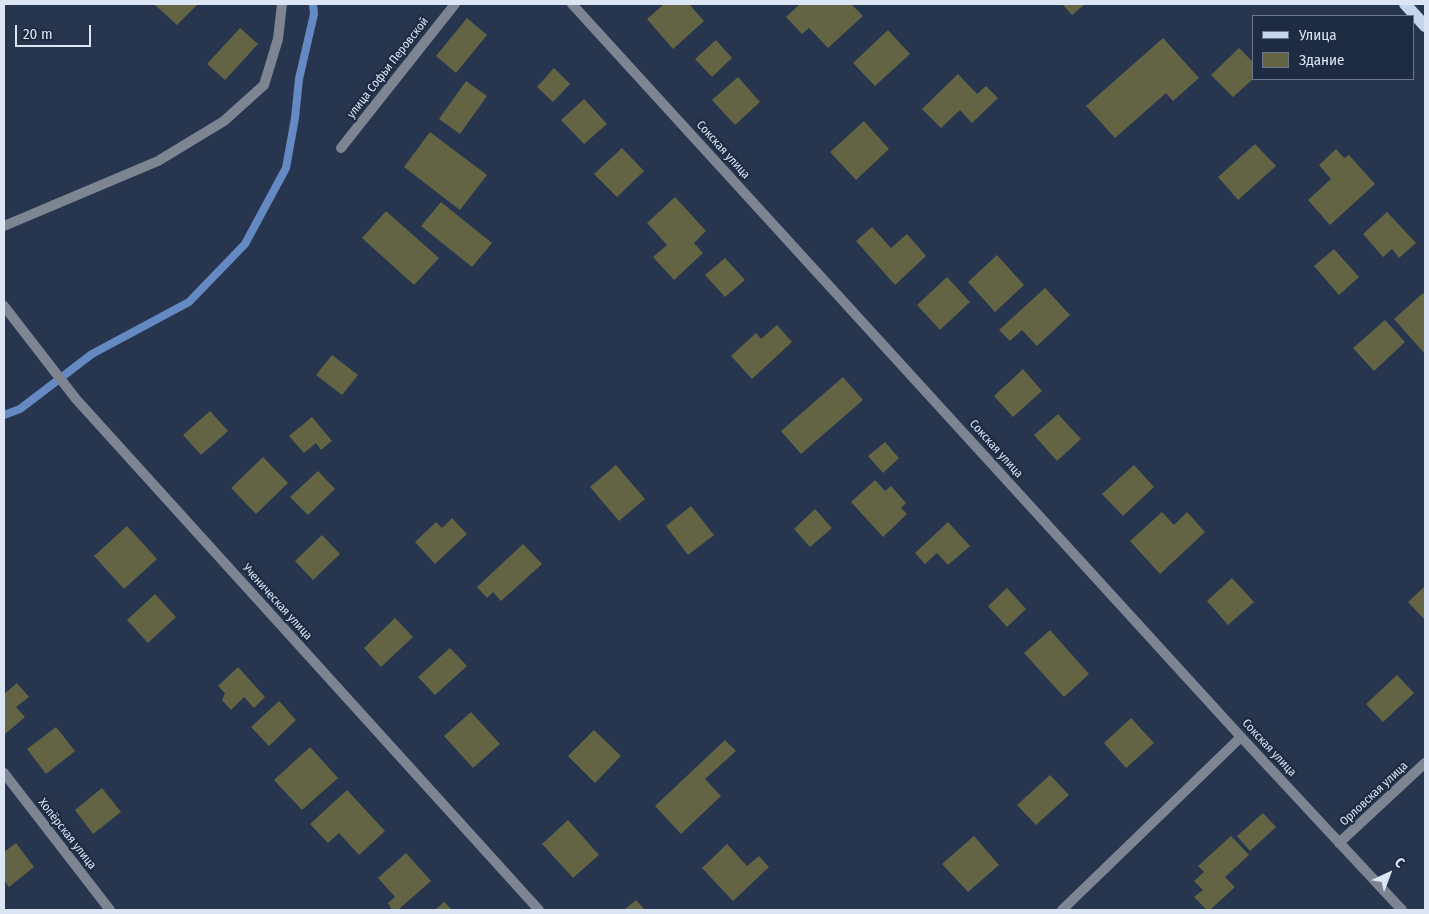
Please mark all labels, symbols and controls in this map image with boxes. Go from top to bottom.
scale bar [18,15,94,47]
street label: улица Софьи Перовской [344,15,432,121]
legend [1252,15,1414,80]
text: 20 m [23,25,53,43]
text: Улица [1299,26,1337,44]
text: Здание [1299,51,1345,69]
street label: Сокская улица [693,118,753,182]
street label: Сокская улица [966,417,1026,481]
street label: Ученическая улица [239,561,315,643]
street label: Сокская улица [1239,716,1299,780]
street label: Орловская улица [1337,759,1411,829]
street label: Хопёрская улица [35,796,99,872]
north arrow [1364,849,1414,899]
text: С [1391,854,1408,871]

